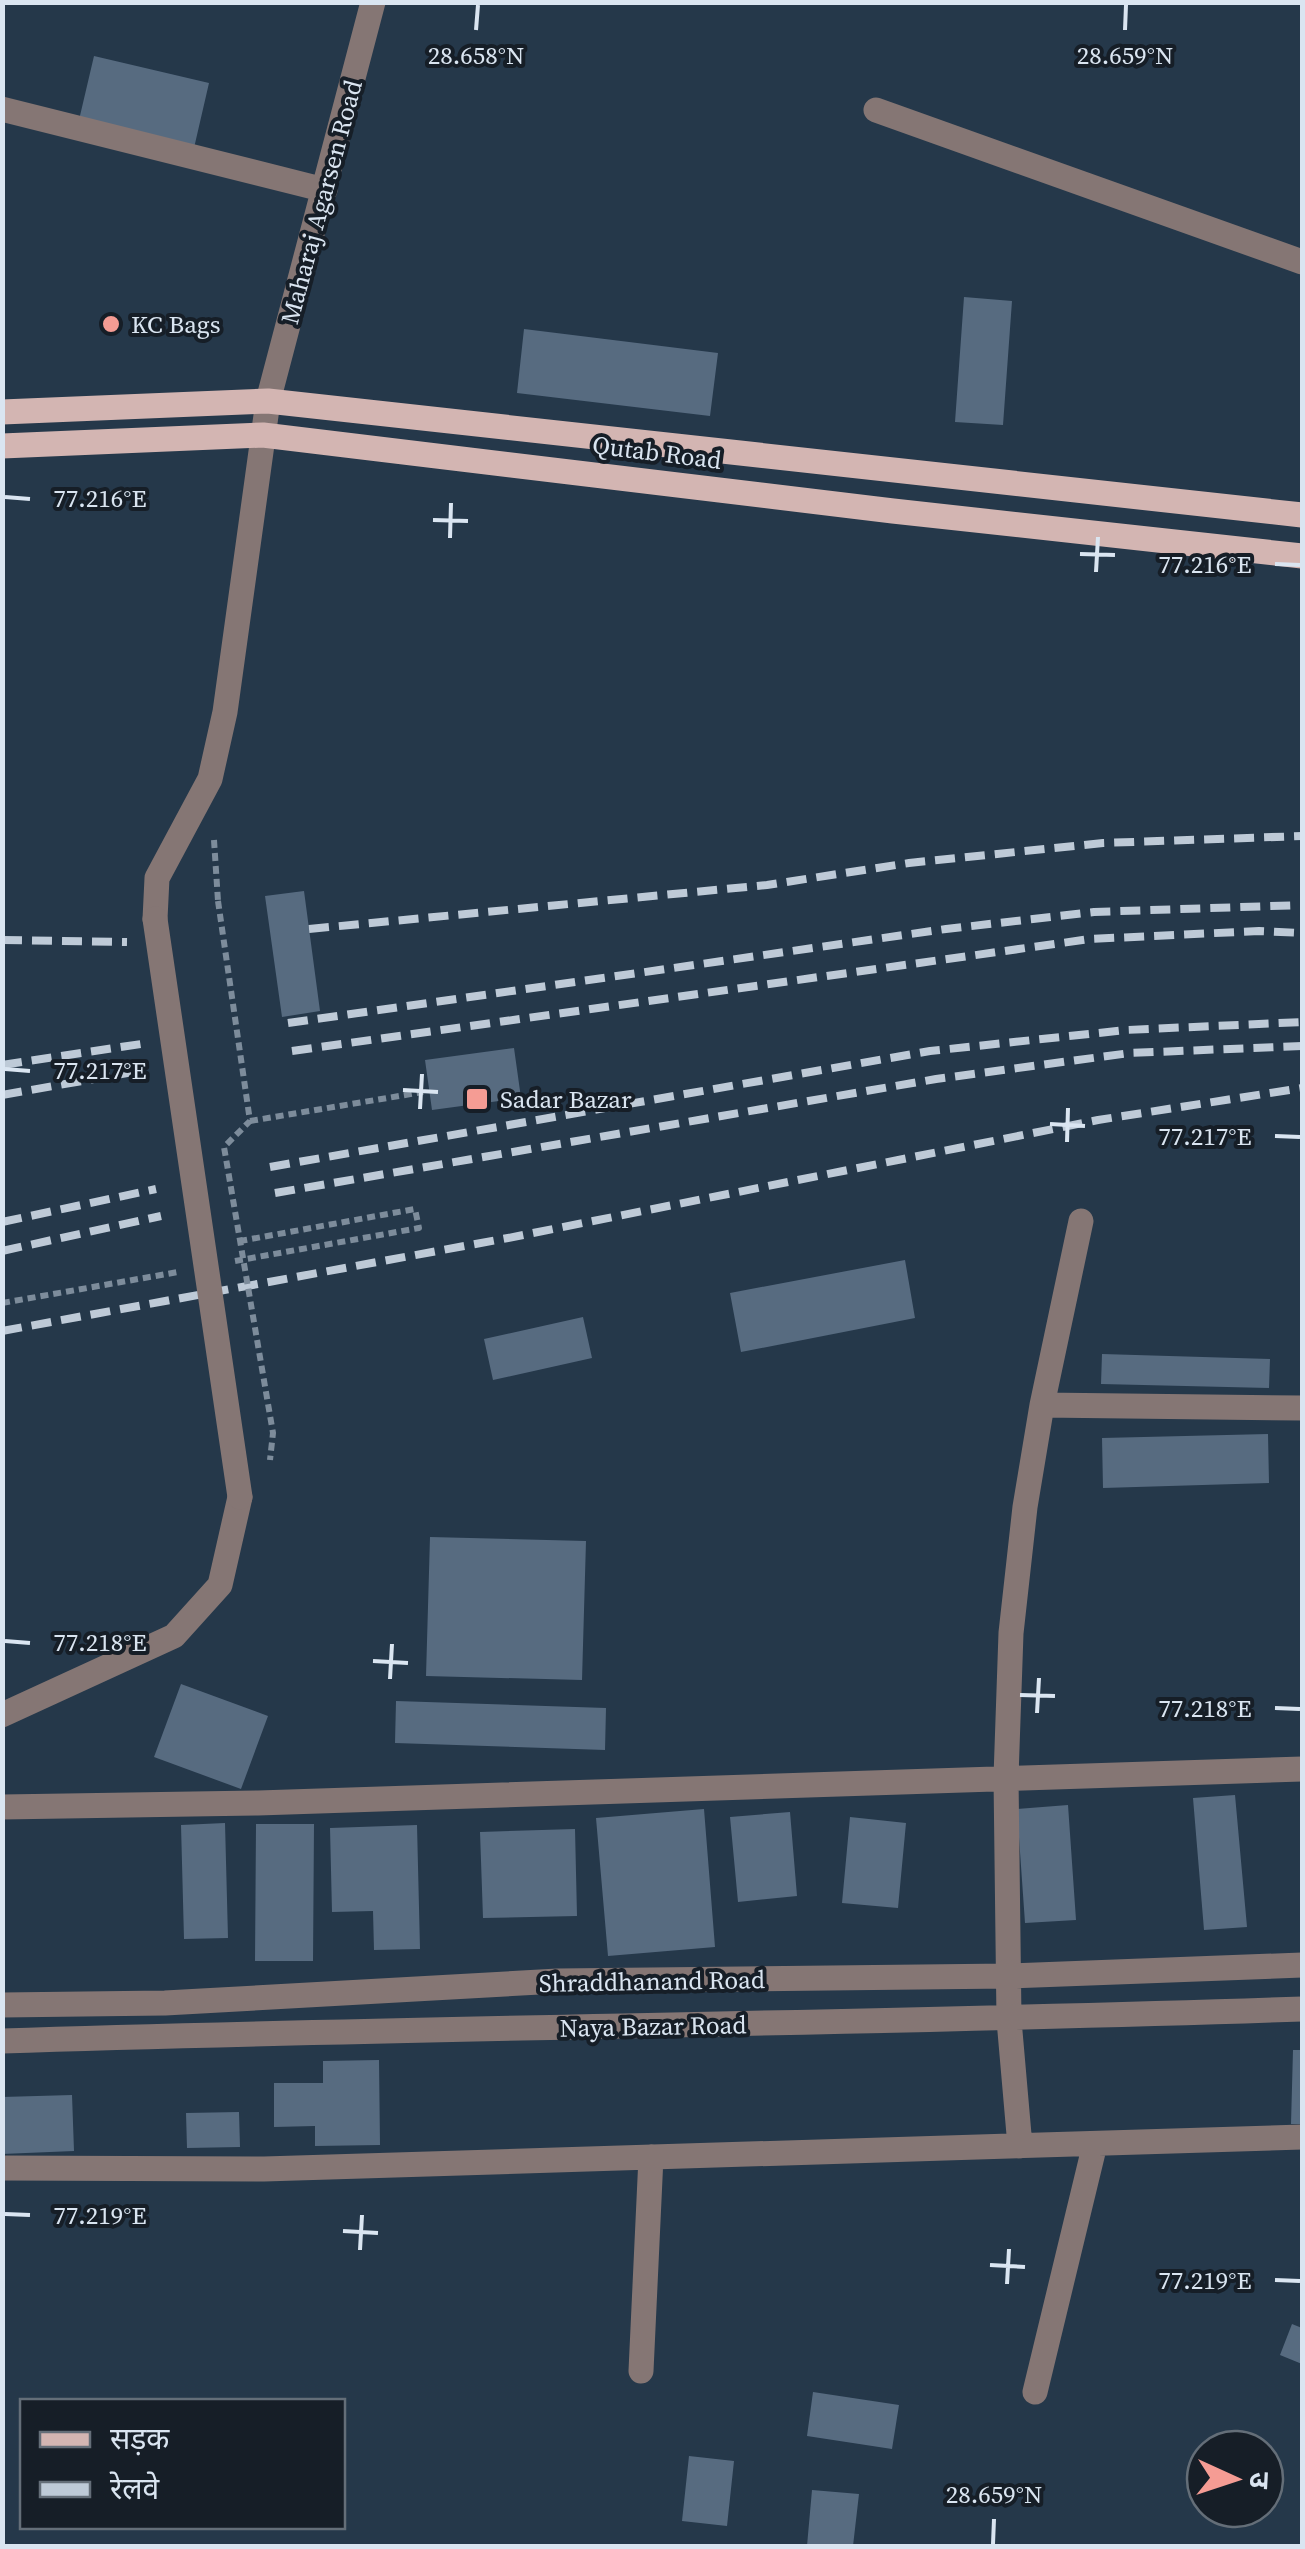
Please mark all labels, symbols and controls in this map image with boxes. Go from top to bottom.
text: 28.658°N [428,38,524,72]
text: 28.659°N [1077,38,1173,72]
street label: Maharaj Agarsen Road [272,76,370,328]
place label: KC Bags [131,307,221,341]
marker: KC Bags [100,313,122,335]
street label: Qutab Road [590,427,724,477]
text: 77.216°E [53,481,147,515]
text: 77.216°E [1158,547,1252,581]
text: 77.217°E [53,1053,147,1087]
place label: Sadar Bazar [500,1082,632,1116]
marker: Sadar Bazar [464,1086,490,1112]
text: 77.217°E [1158,1119,1252,1153]
text: 77.218°E [53,1625,147,1659]
text: 77.218°E [1158,1691,1252,1725]
street label: Shraddhanand Road [539,1962,765,2000]
street label: Naya Bazar Road [559,2007,747,2045]
text: 77.219°E [53,2198,147,2232]
text: 77.219°E [1158,2263,1252,2297]
legend [20,2399,345,2529]
text: सड़क [110,2418,170,2459]
north arrow [1185,2429,1285,2529]
text: रेलवे [109,2468,161,2509]
text: उ [1241,2471,1279,2490]
text: 28.659°N [946,2477,1042,2511]

